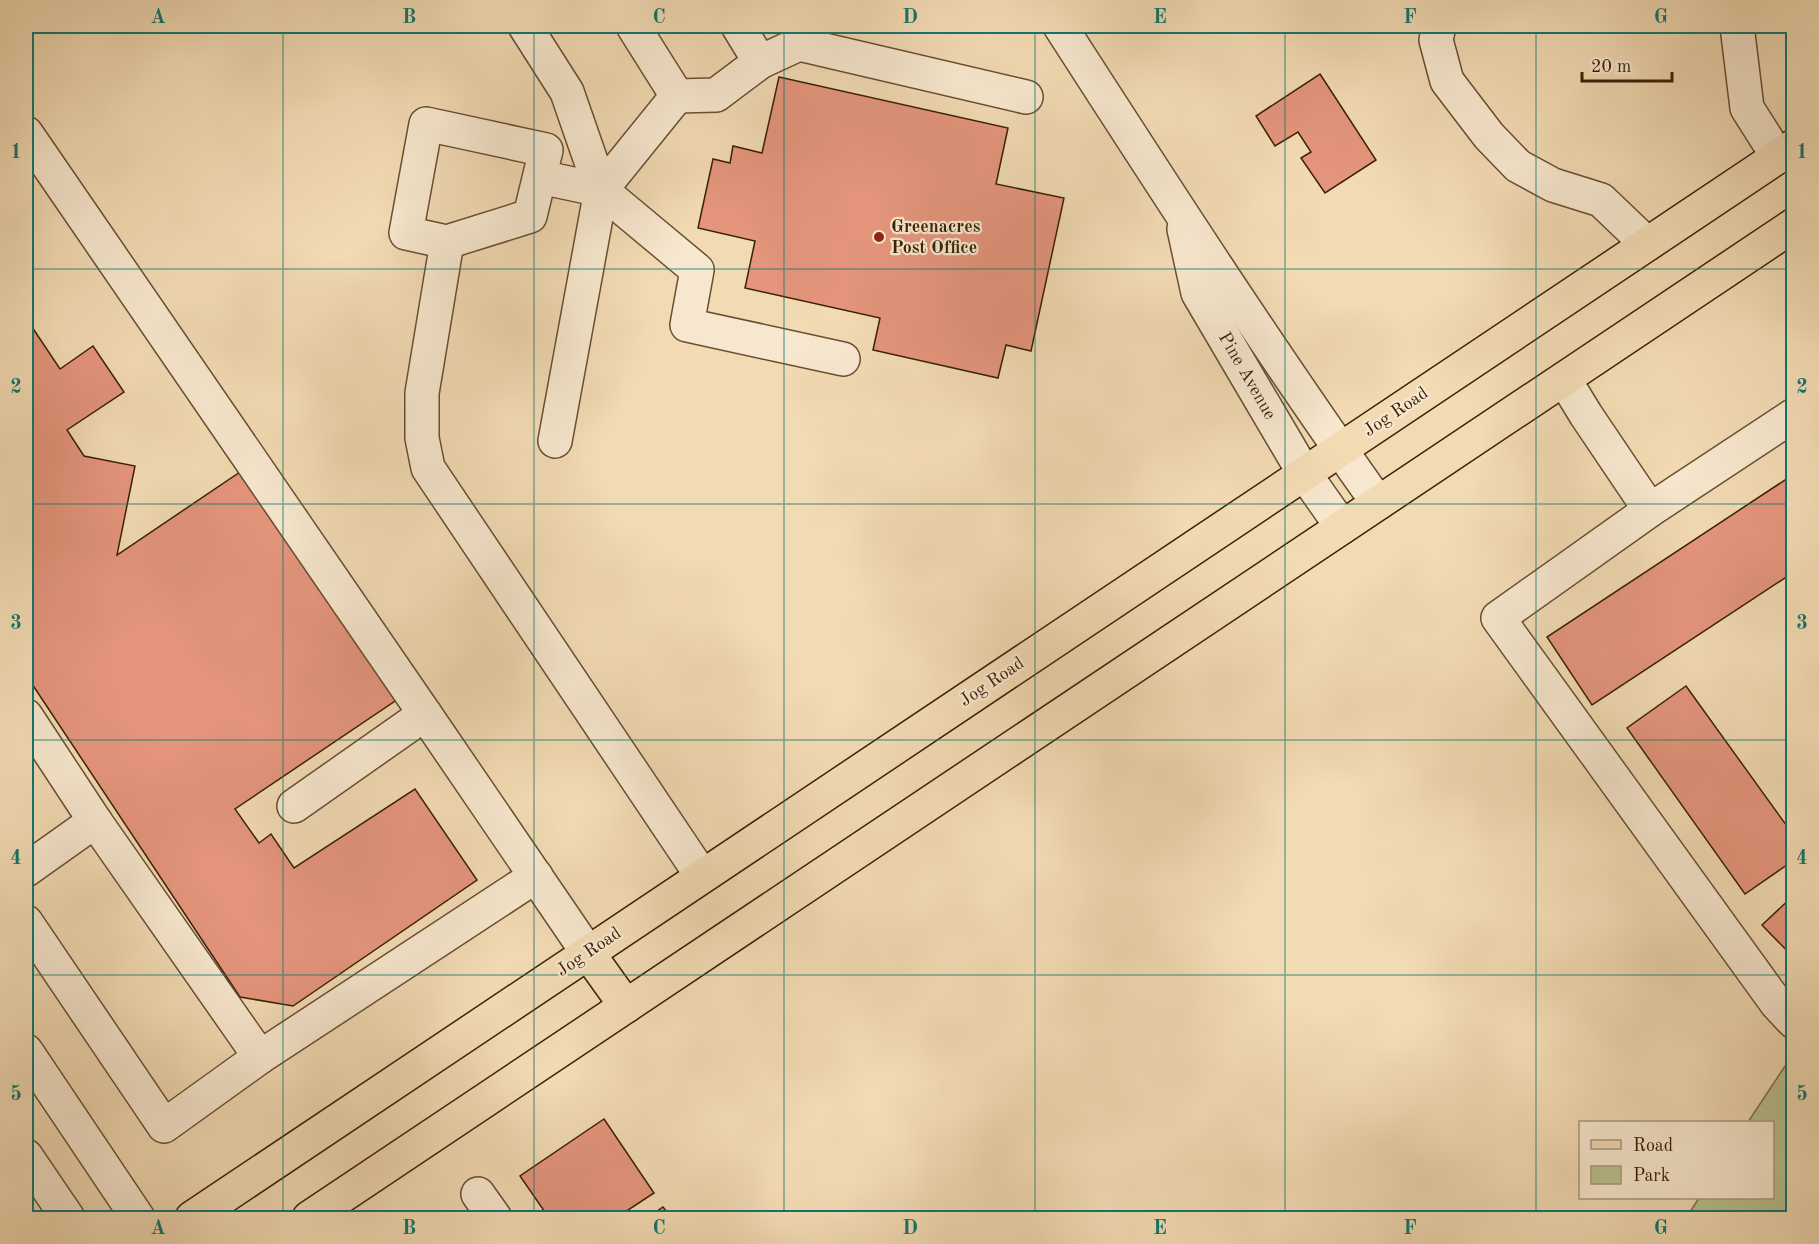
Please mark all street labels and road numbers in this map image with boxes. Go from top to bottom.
street label: Pine Avenue [1215,329,1279,423]
street label: Jog Road [1360,384,1432,440]
street label: Jog Road [956,654,1028,710]
street label: Jog Road [553,924,625,980]

